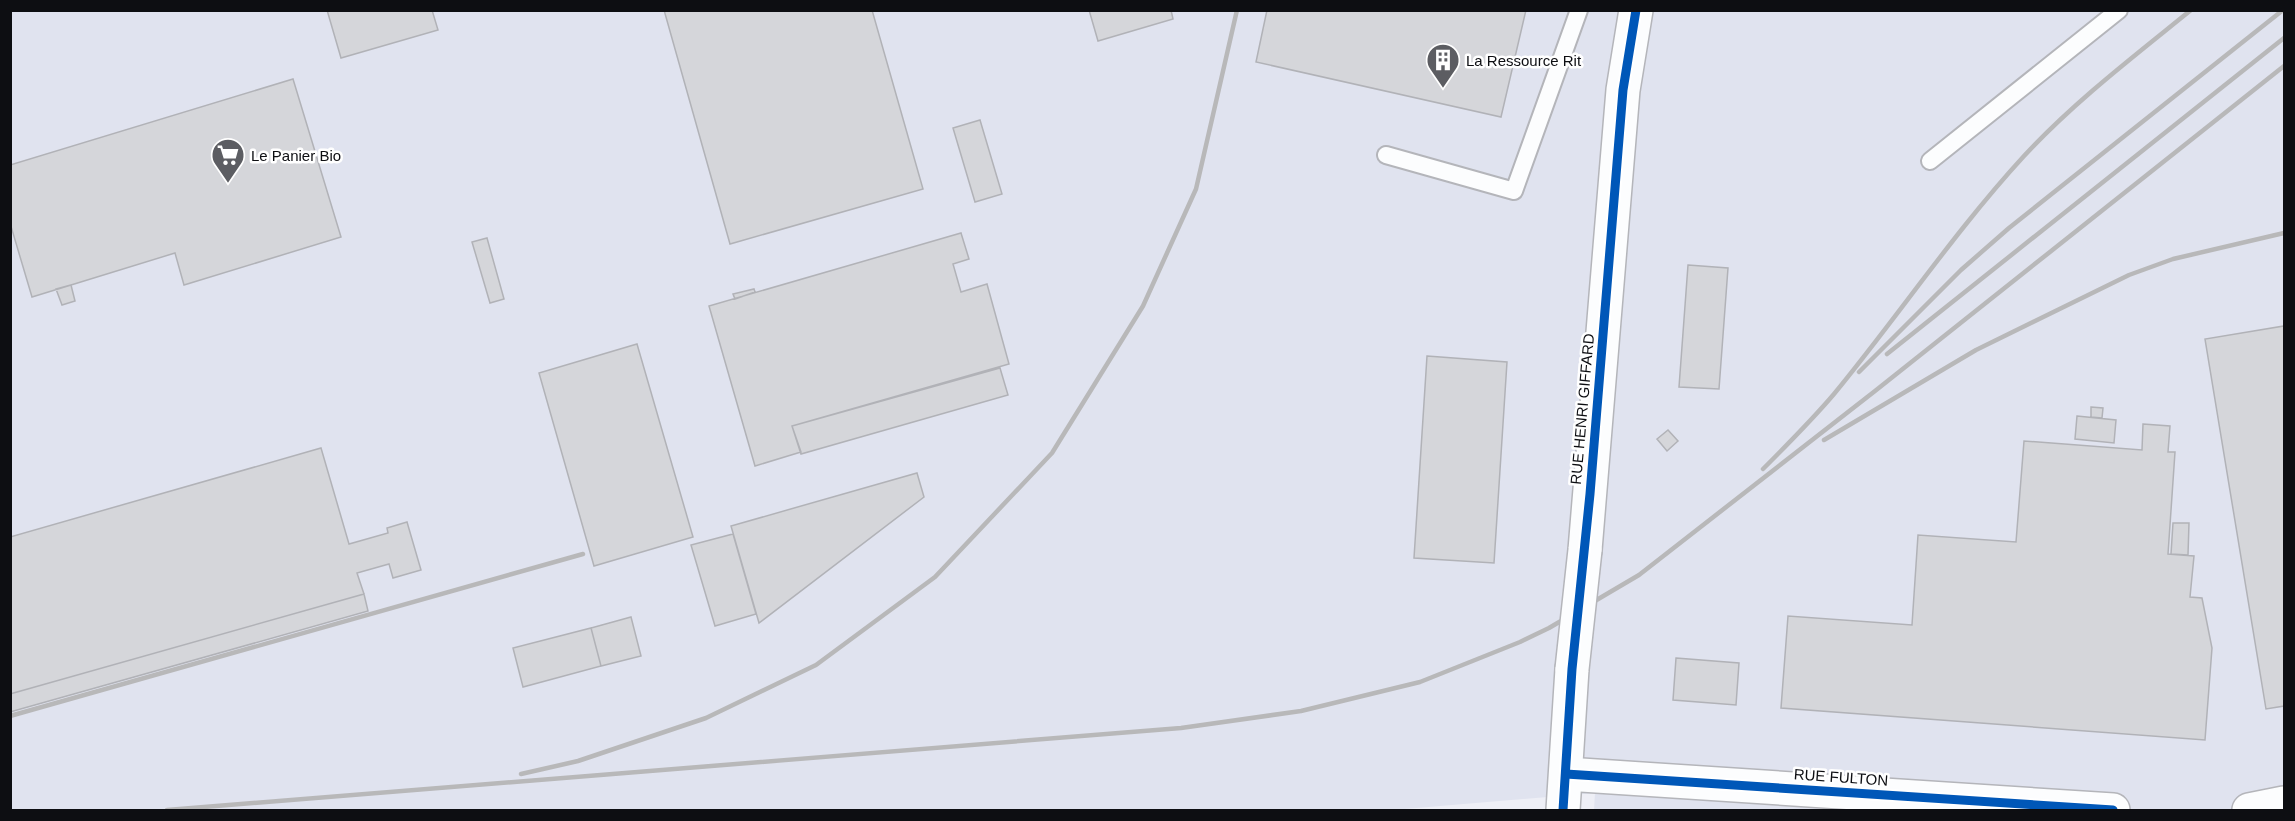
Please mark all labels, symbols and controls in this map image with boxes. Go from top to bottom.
building icon: La Ressource Rit [1425,42,1461,89]
place label: La Ressource Rit [1466,52,1582,69]
supermarket icon: Le Panier Bio [210,137,246,184]
place label: Le Panier Bio [251,147,341,164]
street label: RUE HENRI GIFFARD [1567,333,1597,485]
street label: RUE FULTON [1793,765,1889,789]

